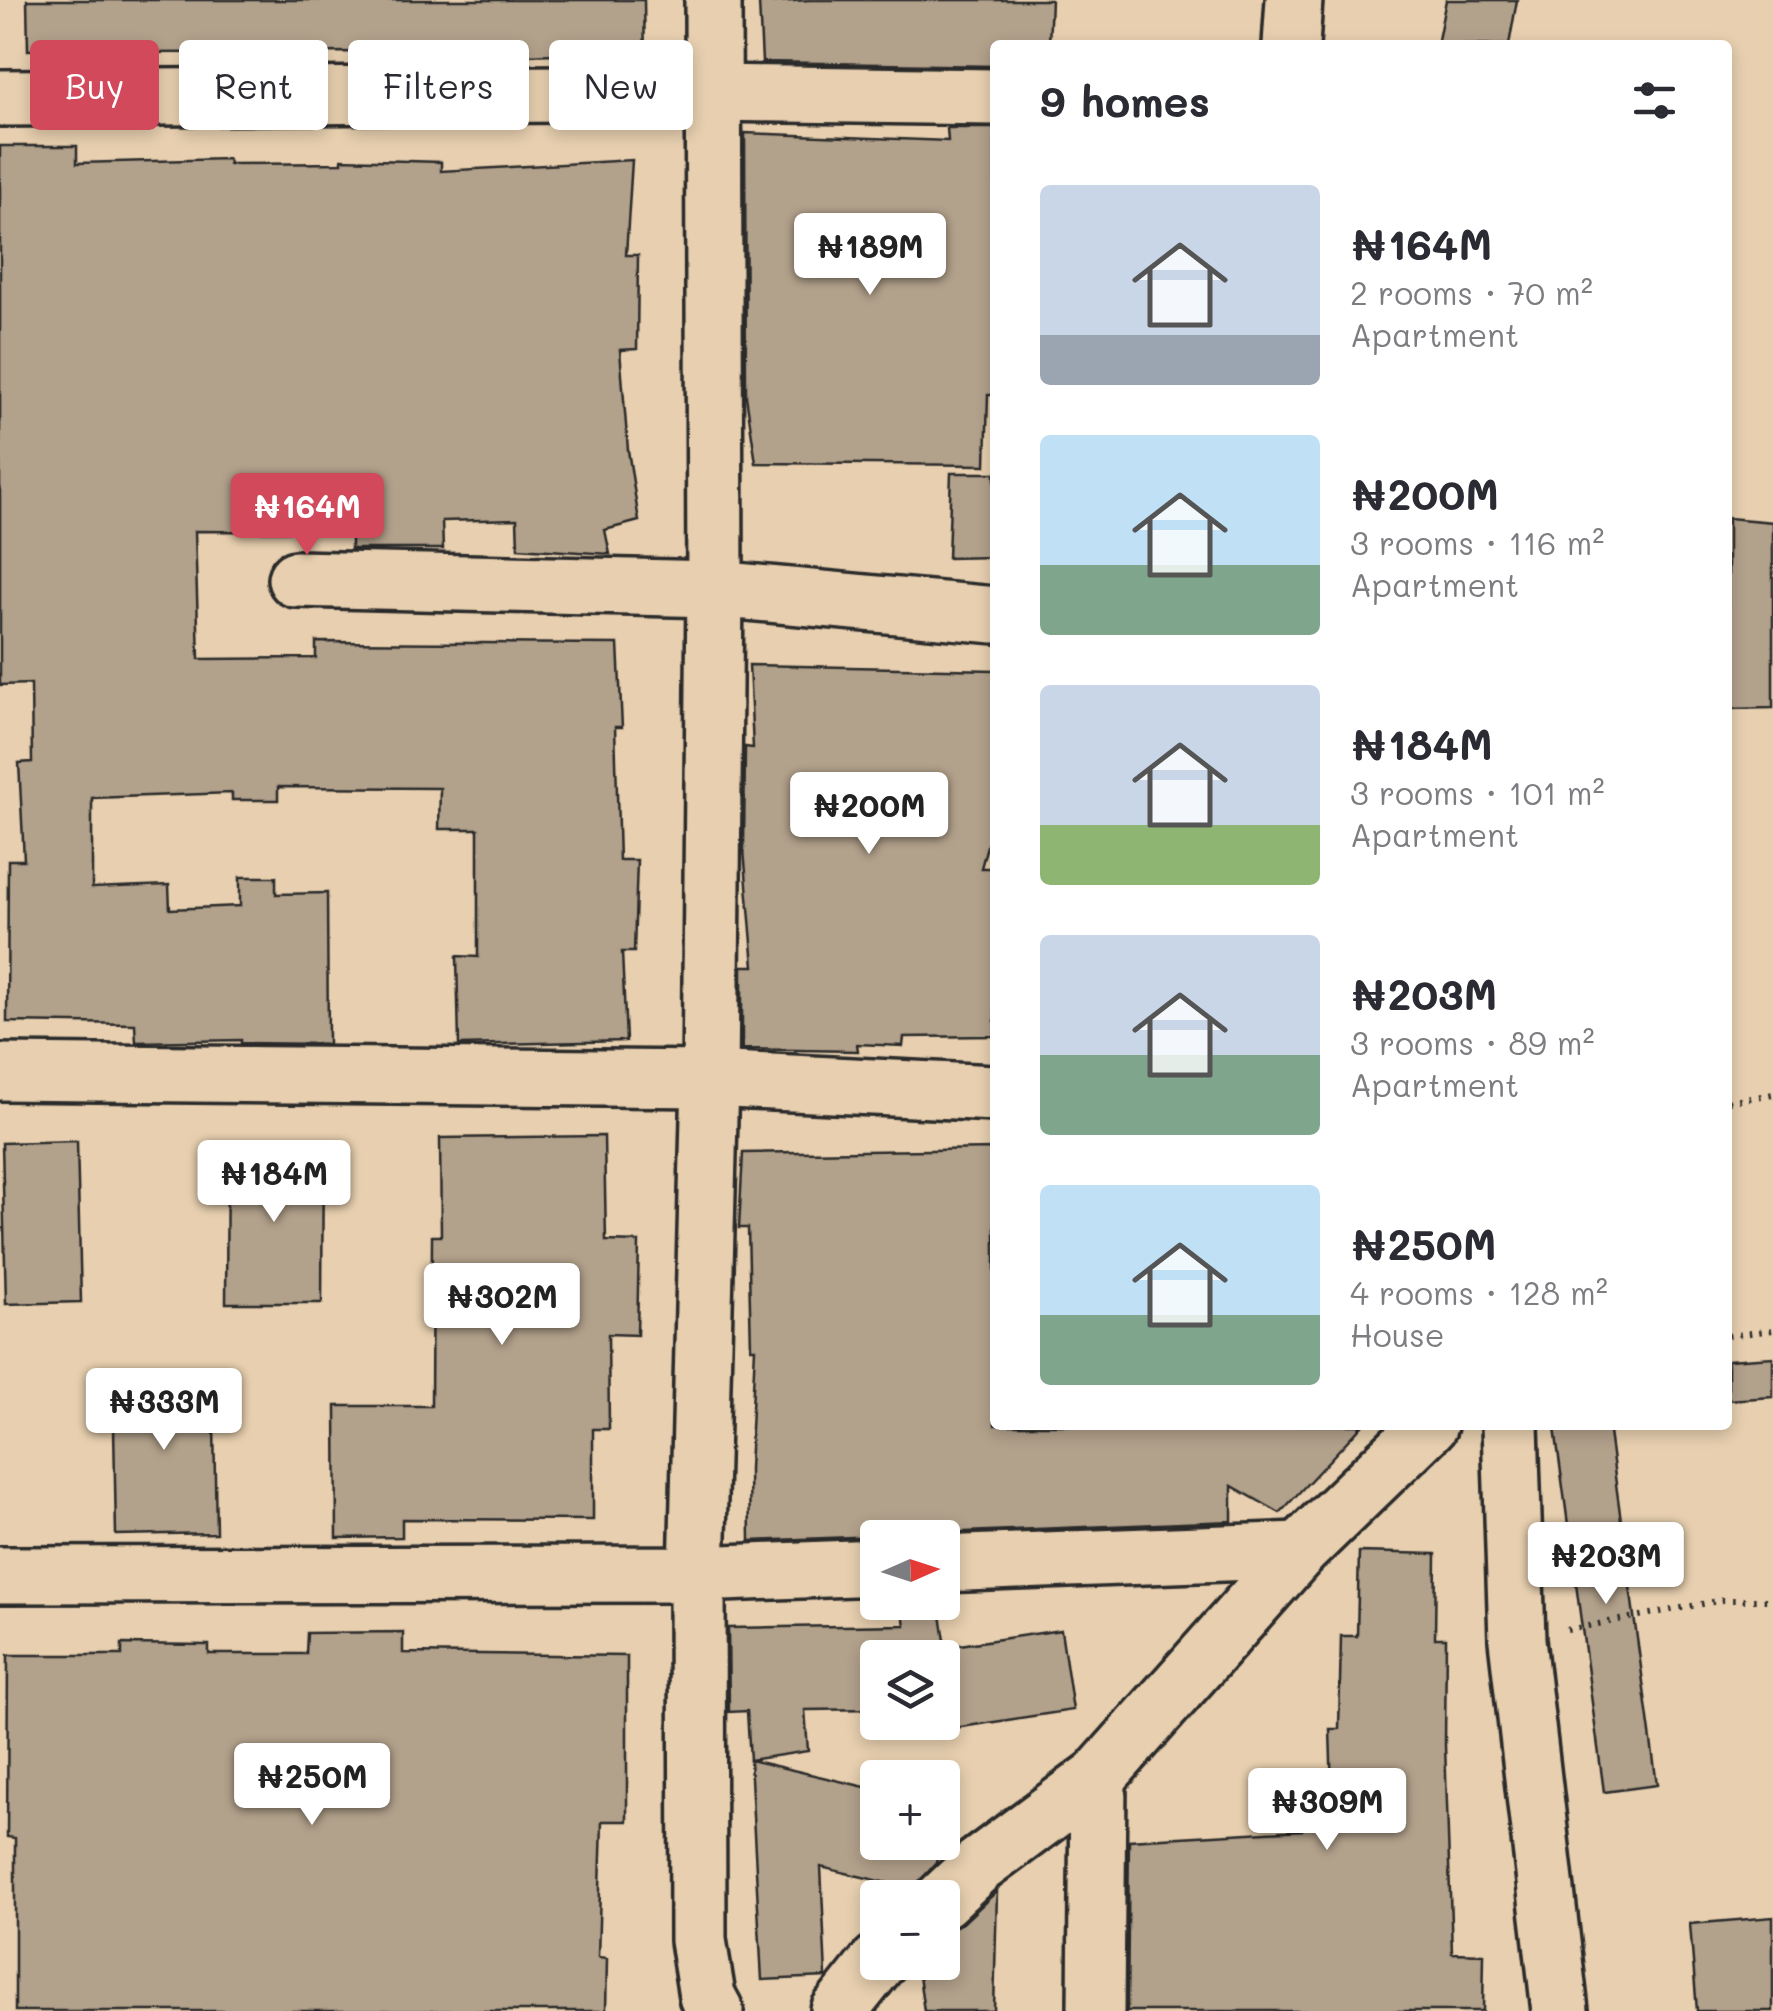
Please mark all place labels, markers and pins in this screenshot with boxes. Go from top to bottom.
pin: ₦189M [800,213,940,298]
pin: ₦164M [237,473,377,558]
pin: ₦200M [799,772,939,857]
pin: ₦184M [204,1140,344,1225]
pin: ₦302M [432,1263,572,1348]
pin: ₦333M [94,1368,234,1453]
pin: ₦203M [1536,1522,1676,1607]
pin: ₦250M [242,1743,382,1828]
pin: ₦309M [1257,1768,1397,1853]

